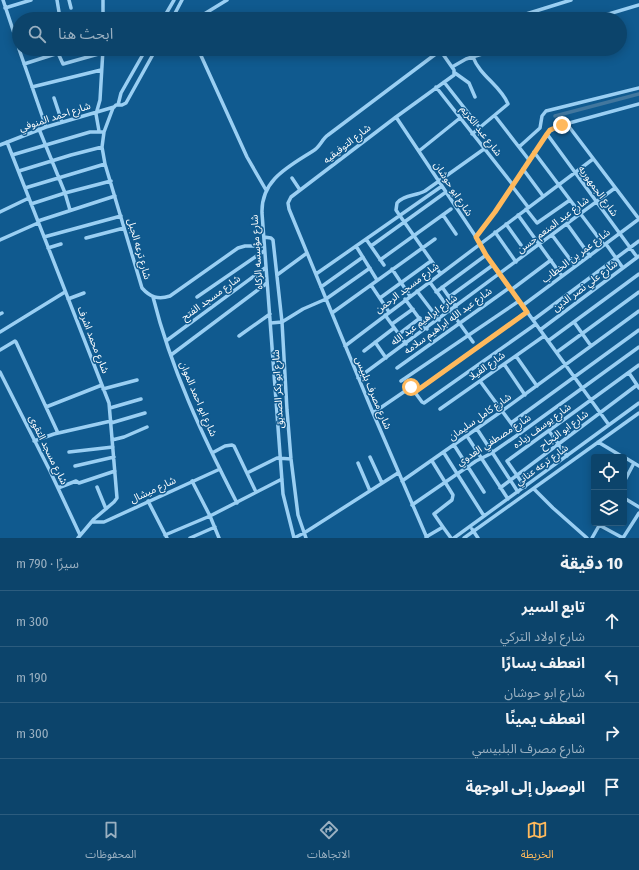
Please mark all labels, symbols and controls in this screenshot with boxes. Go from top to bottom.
search box [12,12,627,56]
icon: search [26,23,48,45]
text: ابحث هنا [58,25,113,43]
street label: شارع احمد المنوفي [18,100,93,135]
street label: شارع عبد الكريم [457,104,504,159]
route end [553,116,571,134]
street label: شارع التوفيقيه [321,122,374,167]
street label: شارع ابو حوشان [430,160,475,219]
street label: شارع الجمهوريه [575,163,621,220]
street label: شارع عبد المنعم حسن [515,194,592,257]
street label: شارع مؤسسه الزكاه [248,214,267,290]
street label: شارع ترعه الجبل [124,217,153,281]
street label: شارع عمر بن الخطاب [539,226,613,286]
street label: شارع علي نصر الدين [550,257,621,316]
street label: شارع مسجد الرحمن [373,260,442,317]
street label: شارع مسجد الفتح [179,273,243,324]
street label: شارع عبد الله ابراهيم سلامه [402,285,495,358]
street label: شارع ابراهيم عبد الله [388,292,460,349]
street label: شارع محمد اشرف [74,305,111,376]
street label: شارع ابو بكر الصديق [270,349,287,429]
street label: شارع الفيلا [466,349,508,384]
street label: شارع مصرف بلبيس [351,355,394,432]
street label: شارع ابو احمد الموان [176,360,219,439]
route start [402,378,420,396]
street label: شارع كامل سليمان [446,391,514,444]
street label: شارع يوسف زياده [511,401,574,452]
street label: شارع ابو النجاح [537,408,592,453]
street label: شارع مصطفي العدوي [455,411,534,470]
street label: شارع مسجد التقوى [25,413,70,487]
street label: شارع ترعه عناني [513,442,572,489]
map controls [591,454,627,526]
button: locate [591,454,627,490]
street label: شارع ميشال [128,474,178,507]
button: layers [591,490,627,526]
text: 10 دقيقة [560,553,623,574]
text: سيرًا · 790 m [16,556,79,571]
text: تابع السير [522,598,585,616]
icon: ahead [601,610,623,632]
text: 300 m [16,614,48,629]
text: شارع اولاد التركي [500,629,585,644]
text: انعطف يسارًا [501,654,585,672]
icon: left [601,666,623,688]
text: 190 m [16,670,47,685]
text: شارع ابو حوشان [504,685,585,700]
text: انعطف يمينًا [505,710,585,728]
icon: right [601,722,623,744]
text: 300 m [16,726,48,741]
text: شارع مصرف البلبيسي [472,741,585,756]
icon: arrive [601,776,623,798]
text: الوصول إلى الوجهة [465,778,585,796]
tab: المحفوظات [85,819,136,866]
tab: الاتجاهات [307,819,350,866]
tab: الخريطة [521,819,554,866]

